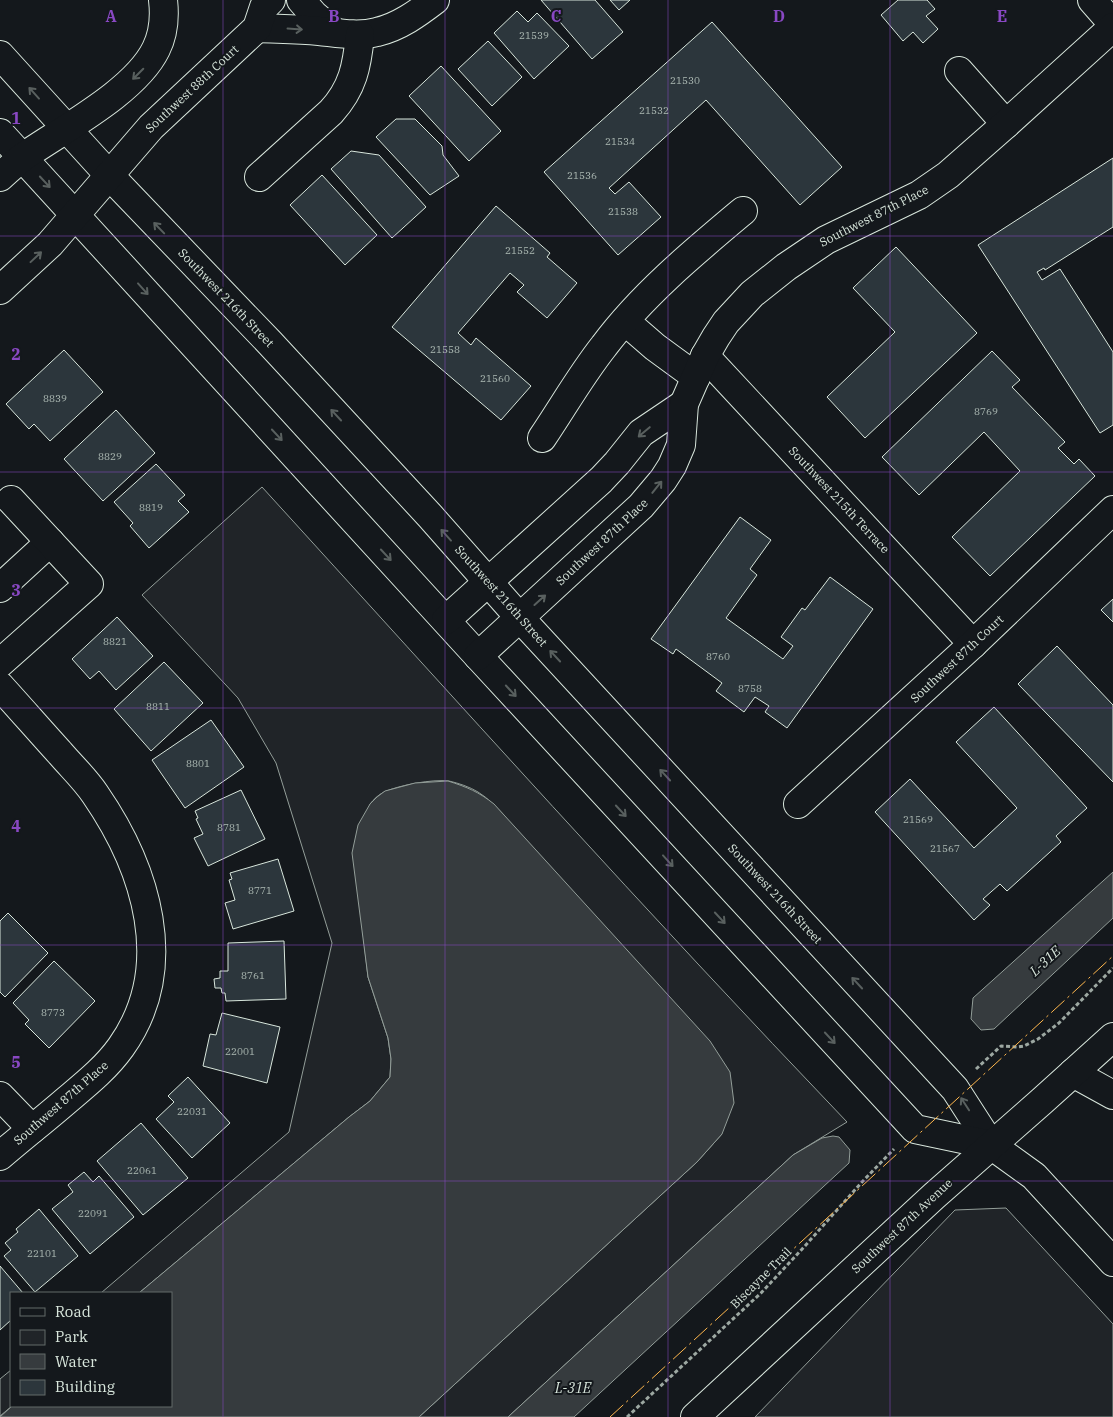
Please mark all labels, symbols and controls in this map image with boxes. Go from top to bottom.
text: A [105,6,117,26]
text: B [328,6,340,26]
text: C [551,6,561,26]
text: D [773,6,785,26]
text: E [997,6,1007,26]
one-way arrow [287,25,303,34]
house number: 21539 [519,29,549,42]
street label: Southwest 88th Court [142,42,241,136]
one-way arrow [132,67,144,79]
house number: 21530 [670,74,700,87]
one-way arrow [28,86,40,99]
house number: 21532 [639,104,669,117]
text: 1 [11,108,21,128]
house number: 21534 [605,135,635,148]
house number: 21536 [567,169,597,182]
one-way arrow [39,176,51,188]
street label: Southwest 87th Place [817,182,931,250]
house number: 21538 [608,205,638,218]
one-way arrow [153,222,165,234]
house number: 21552 [505,244,535,257]
street label: Southwest 216th Street [175,245,277,350]
one-way arrow [29,251,42,263]
one-way arrow [137,283,149,296]
house number: 21558 [430,343,460,356]
text: 2 [11,344,21,364]
house number: 21560 [480,372,510,385]
house number: 8839 [43,392,67,405]
house number: 8769 [974,405,998,418]
one-way arrow [330,409,342,421]
one-way arrow [637,426,650,437]
one-way arrow [271,429,283,442]
street label: Southwest 215th Terrace [786,443,893,556]
house number: 8829 [98,450,122,463]
one-way arrow [652,481,663,494]
street label: Southwest 87th Place [553,495,651,588]
house number: 8819 [139,501,163,514]
one-way arrow [440,528,452,541]
street label: Southwest 216th Street [452,542,551,649]
one-way arrow [380,549,392,562]
text: 3 [11,580,21,600]
one-way arrow [534,594,547,605]
street label: Southwest 87th Court [907,612,1006,706]
house number: 8821 [103,635,127,648]
one-way arrow [549,649,561,662]
house number: 8760 [706,650,730,663]
house number: 8758 [738,682,762,695]
one-way arrow [505,685,517,698]
house number: 8811 [146,700,170,713]
house number: 8801 [186,757,210,770]
one-way arrow [659,768,671,781]
one-way arrow [615,804,627,817]
house number: 21569 [903,813,933,826]
text: 4 [11,816,21,836]
house number: 8781 [217,821,241,834]
street label: Southwest 216th Street [725,841,826,947]
house number: 21567 [930,842,960,855]
one-way arrow [662,855,674,868]
house number: 8771 [248,884,272,897]
one-way arrow [714,912,726,925]
water label: L-31E [1025,942,1065,980]
house number: 8761 [241,969,265,982]
one-way arrow [851,976,863,989]
house number: 8773 [41,1006,65,1019]
one-way arrow [824,1031,836,1044]
house number: 22001 [225,1045,255,1058]
text: 5 [11,1052,21,1072]
street label: Southwest 87th Place [10,1057,111,1148]
one-way arrow [960,1097,970,1111]
house number: 22031 [177,1105,207,1118]
house number: 22061 [127,1164,157,1177]
street label: Southwest 87th Avenue [848,1175,955,1276]
house number: 22091 [78,1207,108,1220]
street label: Biscayne Trail [727,1244,795,1311]
house number: 22101 [27,1247,57,1260]
legend [10,1292,172,1407]
text: Road [55,1302,91,1321]
text: Park [55,1327,88,1346]
text: Water [55,1352,97,1371]
text: Building [55,1377,115,1396]
water label: L-31E [554,1379,592,1397]

